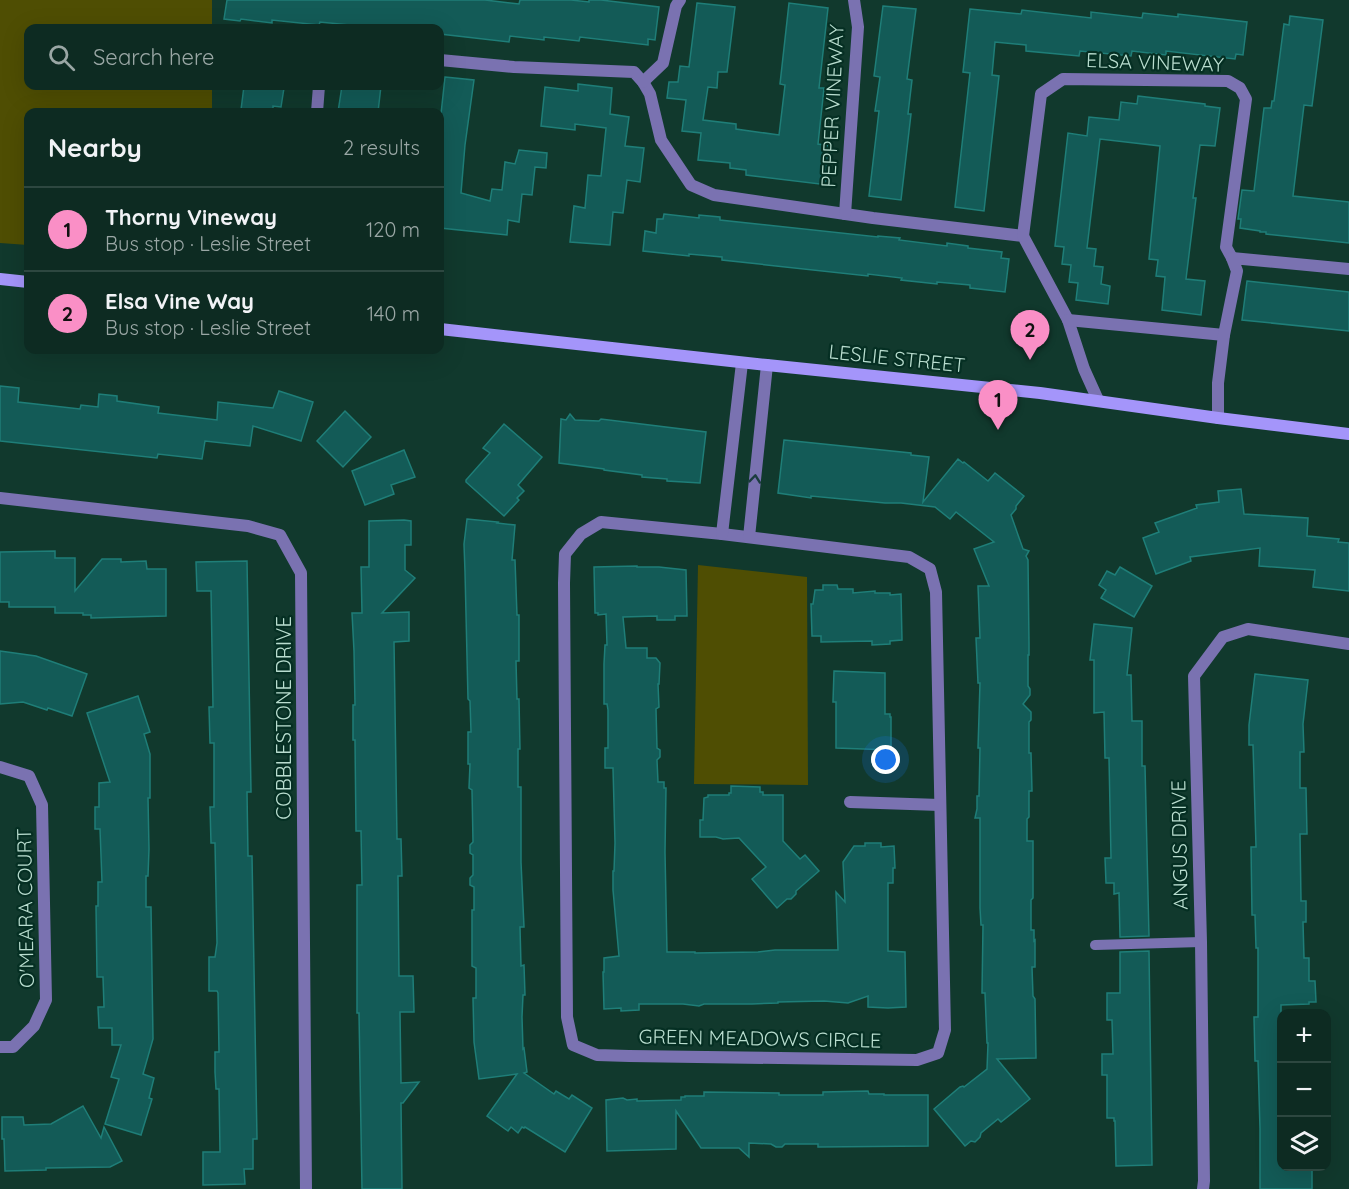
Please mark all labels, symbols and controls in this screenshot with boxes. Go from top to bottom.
search box [24,24,444,90]
street label: PEPPER VINEWAY [815,24,849,188]
icon: search [45,41,78,74]
text: Search here [93,43,214,71]
street label: ELSA VINEWAY [1086,47,1224,77]
text: Nearby [48,131,142,164]
text: 2 results [343,135,420,160]
text: Thorny Vineway [105,203,277,231]
text: 1 [64,217,71,242]
text: 120 m [366,217,420,242]
text: Bus stop · Leslie Street [105,231,311,256]
text: Elsa Vine Way [105,287,254,315]
text: 2 [62,301,73,326]
text: 140 m [367,301,420,326]
pin: 2 [1010,310,1050,360]
text: Bus stop · Leslie Street [105,315,311,340]
street label: LESLIE STREET [827,338,967,378]
pin: 1 [978,380,1018,430]
one-way arrow [748,474,761,484]
street label: COBBLESTONE DRIVE [271,616,296,820]
your location [871,745,900,774]
street label: ANGUS DRIVE [1165,780,1193,910]
street label: O'MEARA COURT [11,828,39,988]
map controls [1277,1009,1331,1171]
button: + [1277,1009,1331,1063]
street label: GREEN MEADOWS CIRCLE [638,1023,882,1053]
button: − [1277,1063,1331,1117]
button: layers [1277,1117,1331,1171]

